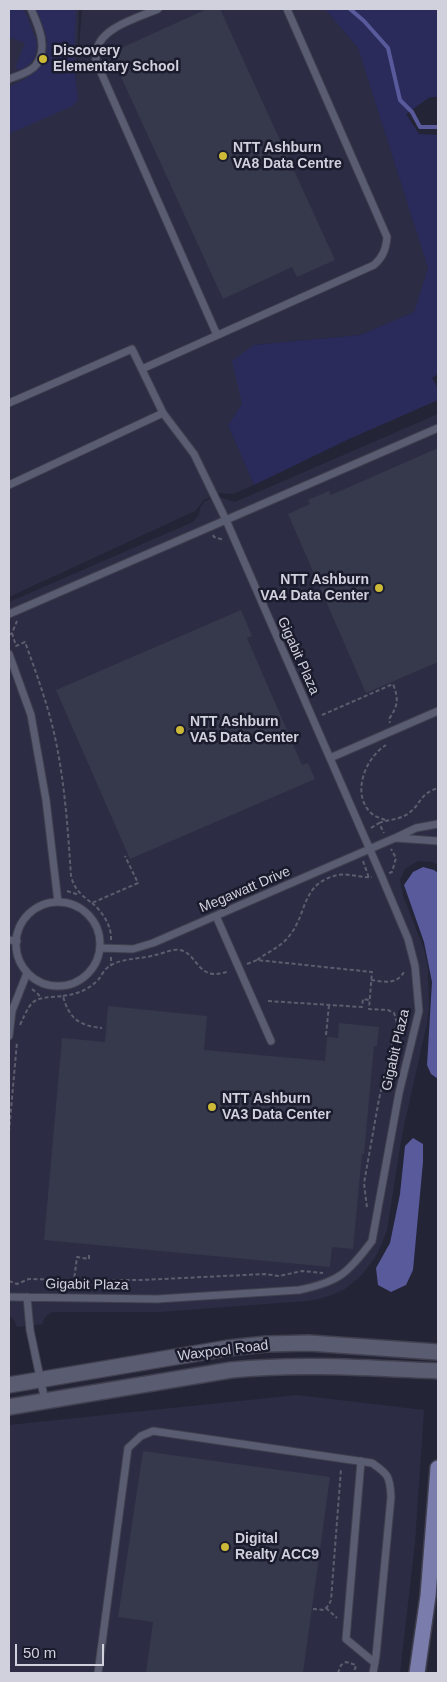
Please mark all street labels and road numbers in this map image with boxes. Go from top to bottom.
street label: Gigabit Plaza [273,615,323,697]
street label: Megawatt Drive [197,863,293,917]
street label: Gigabit Plaza [378,1008,414,1092]
street label: Gigabit Plaza [45,1276,129,1294]
street label: Waxpool Road [177,1337,269,1365]

